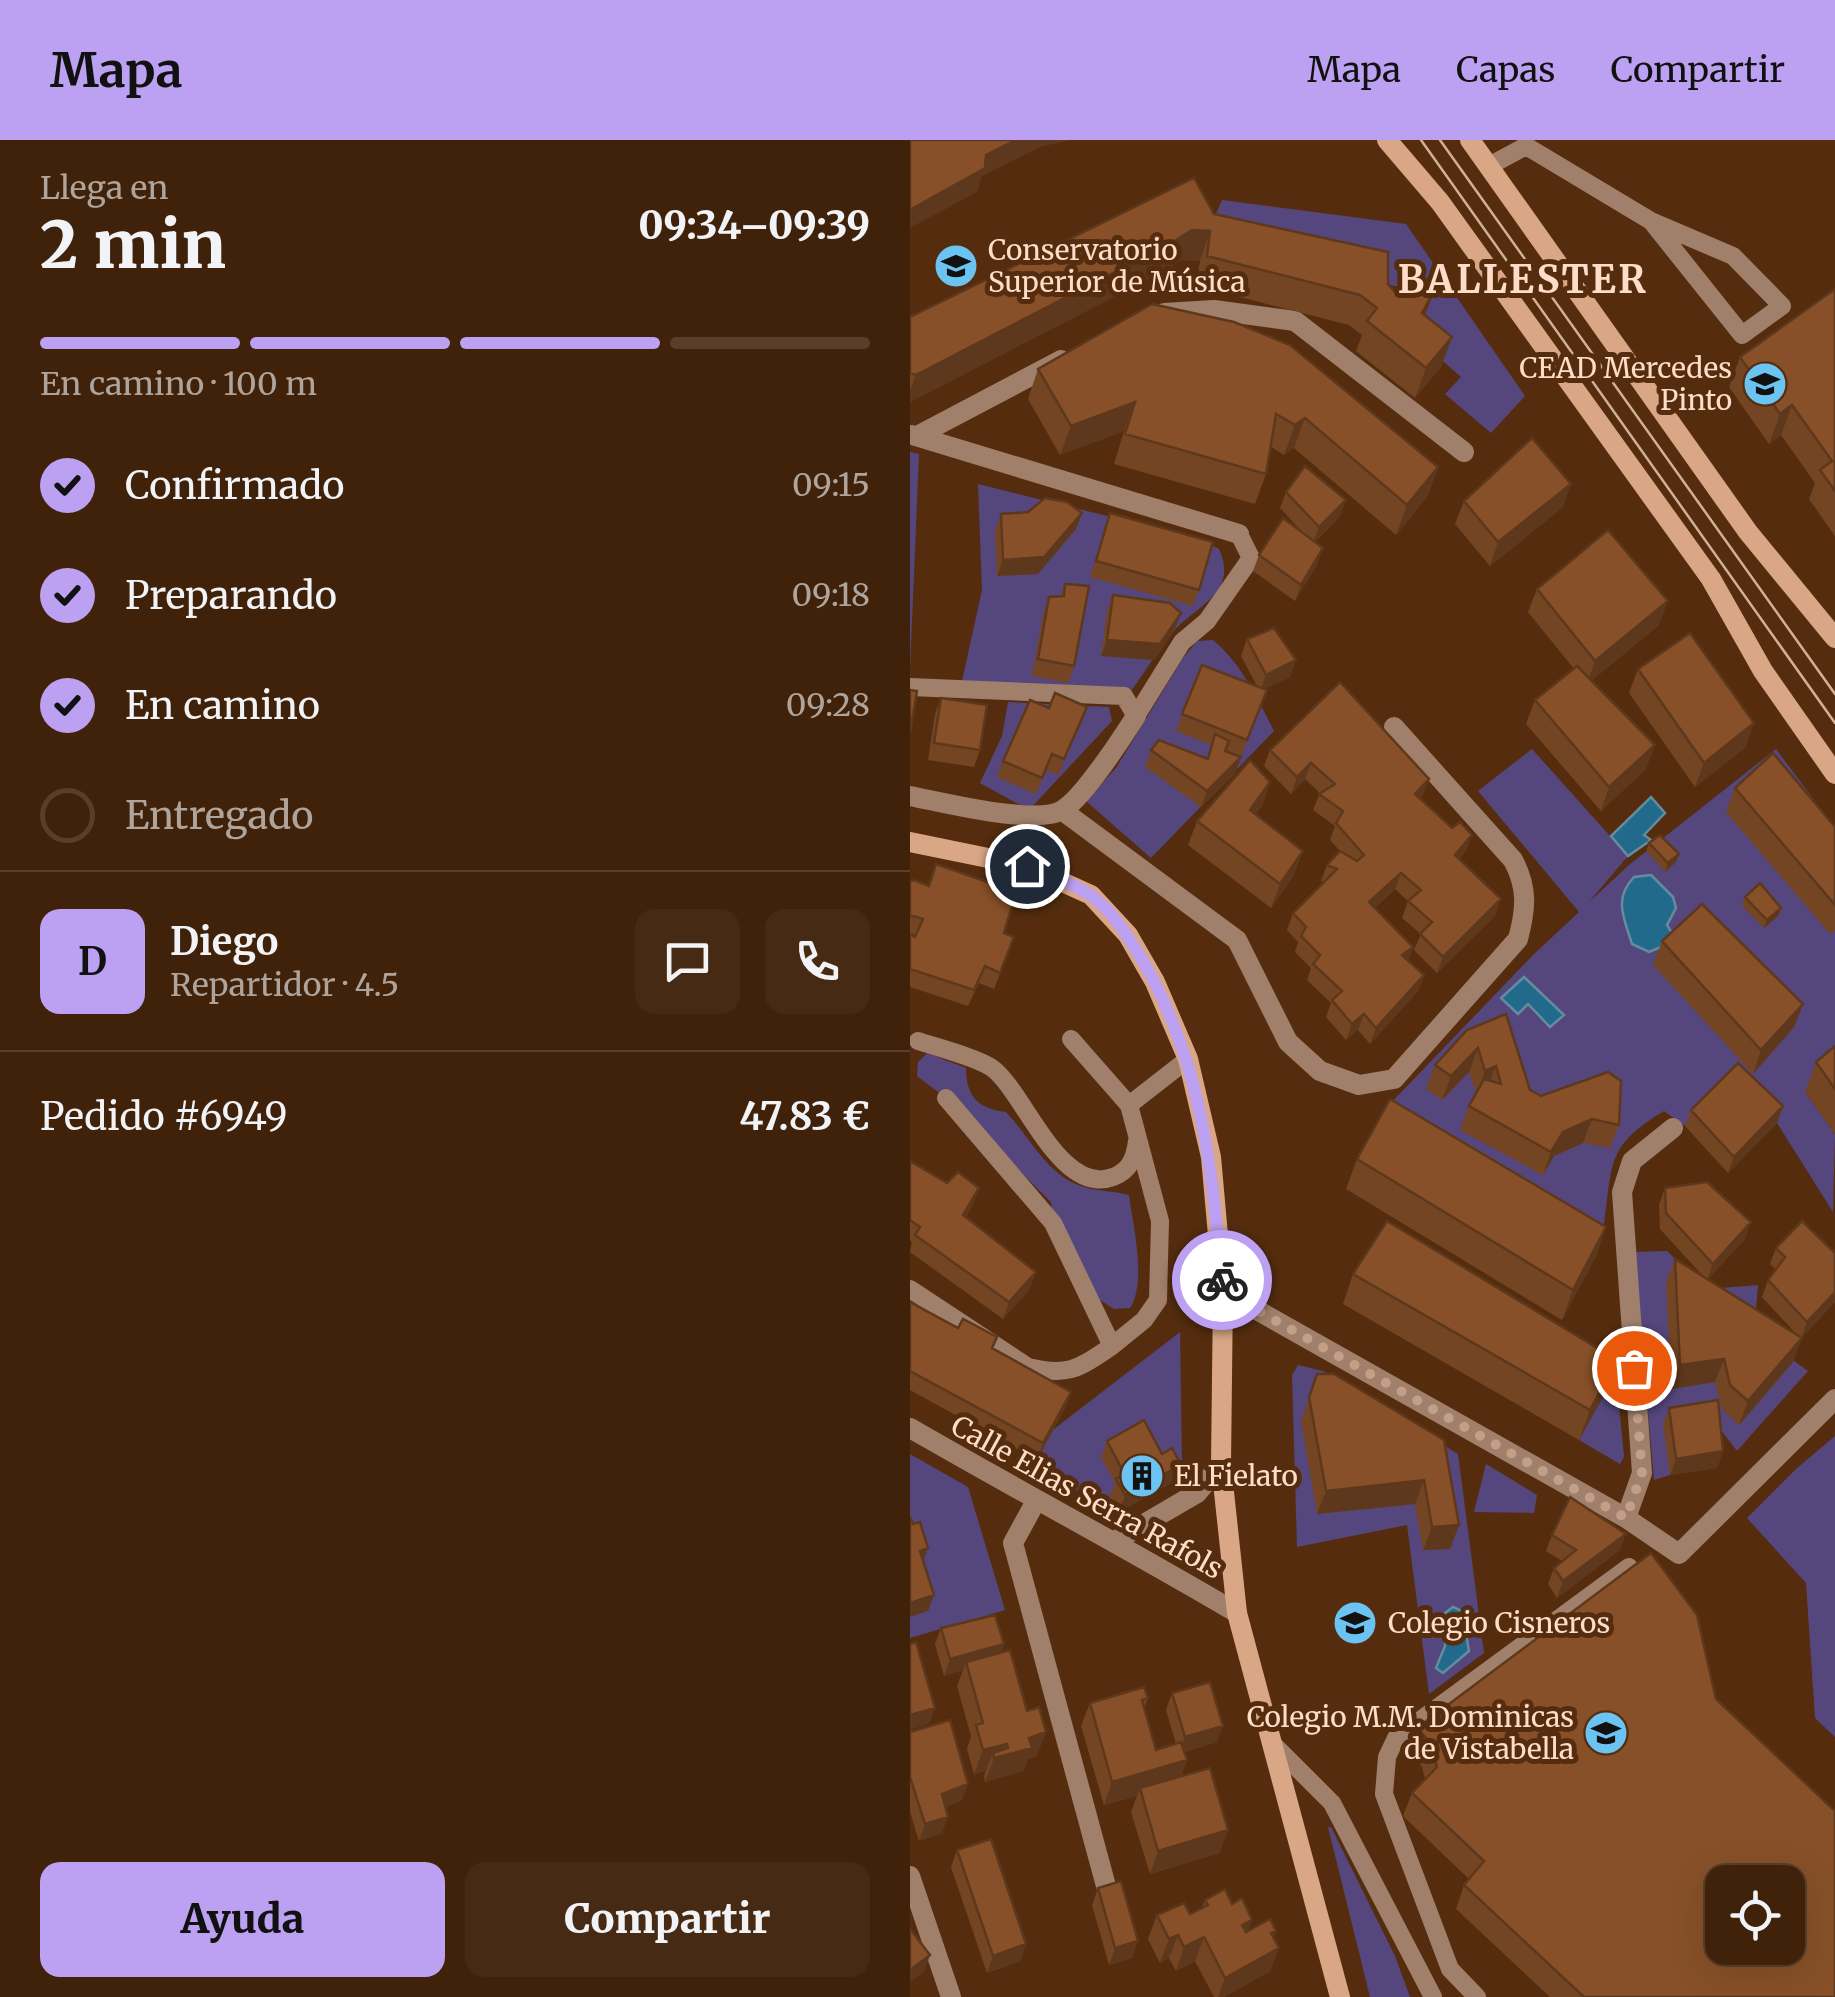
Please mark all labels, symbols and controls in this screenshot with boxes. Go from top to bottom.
text: Mapa [50,40,183,100]
text: Mapa [1307,48,1401,92]
text: Capas [1456,48,1556,92]
text: Compartir [1611,48,1785,92]
text: Llega en [40,168,168,208]
text: 09:34–09:39 [638,202,870,249]
text: 2 min [40,204,226,286]
place label: Conservatorio Superior de Música [988,232,1245,300]
school or university icon: Conservatorio Superior de Música [933,243,979,289]
district label: BALLESTER [1398,256,1648,303]
place label: CEAD Mercedes Pinto [1519,350,1732,418]
school or university icon: CEAD Mercedes Pinto [1742,361,1788,407]
text: En camino · 100 m [40,364,317,404]
icon: check [40,458,95,513]
text: Confirmado [125,462,345,509]
text: 09:15 [792,465,870,505]
icon: check [40,568,95,623]
text: Preparando [125,572,337,619]
text: 09:18 [792,575,870,615]
icon: check [40,678,95,733]
text: En camino [125,682,320,729]
text: 09:28 [786,685,870,725]
text: Entregado [125,792,314,839]
pin [985,824,1070,909]
icon: home [1000,839,1055,894]
button: chat [635,909,740,1014]
button: phone [765,909,870,1014]
text: Diego [170,918,278,965]
text: D [78,938,107,985]
text: Repartidor · 4.5 [170,965,399,1005]
text: Pedido #6949 [40,1093,288,1140]
text: 47.83 € [739,1093,870,1140]
courier [1172,1230,1272,1330]
icon: bike [1195,1253,1250,1308]
pin [1592,1326,1677,1411]
icon: bag [1607,1341,1662,1396]
street label: Calle Elias Serra Rafols [945,1407,1229,1587]
building icon: El Fielato [1119,1453,1165,1499]
place label: El Fielato [1174,1458,1298,1494]
school or university icon: Colegio Cisneros [1332,1600,1378,1646]
place label: Colegio Cisneros [1388,1605,1610,1641]
place label: Colegio M.M. Dominicas de Vistabella [1247,1699,1574,1767]
school or university icon: Colegio M.M. Dominicas de Vistabella [1583,1710,1629,1756]
button: Ayuda [40,1862,445,1977]
button: Compartir [465,1862,870,1977]
map controls [1705,1865,1805,1965]
button: locate [1705,1865,1805,1965]

